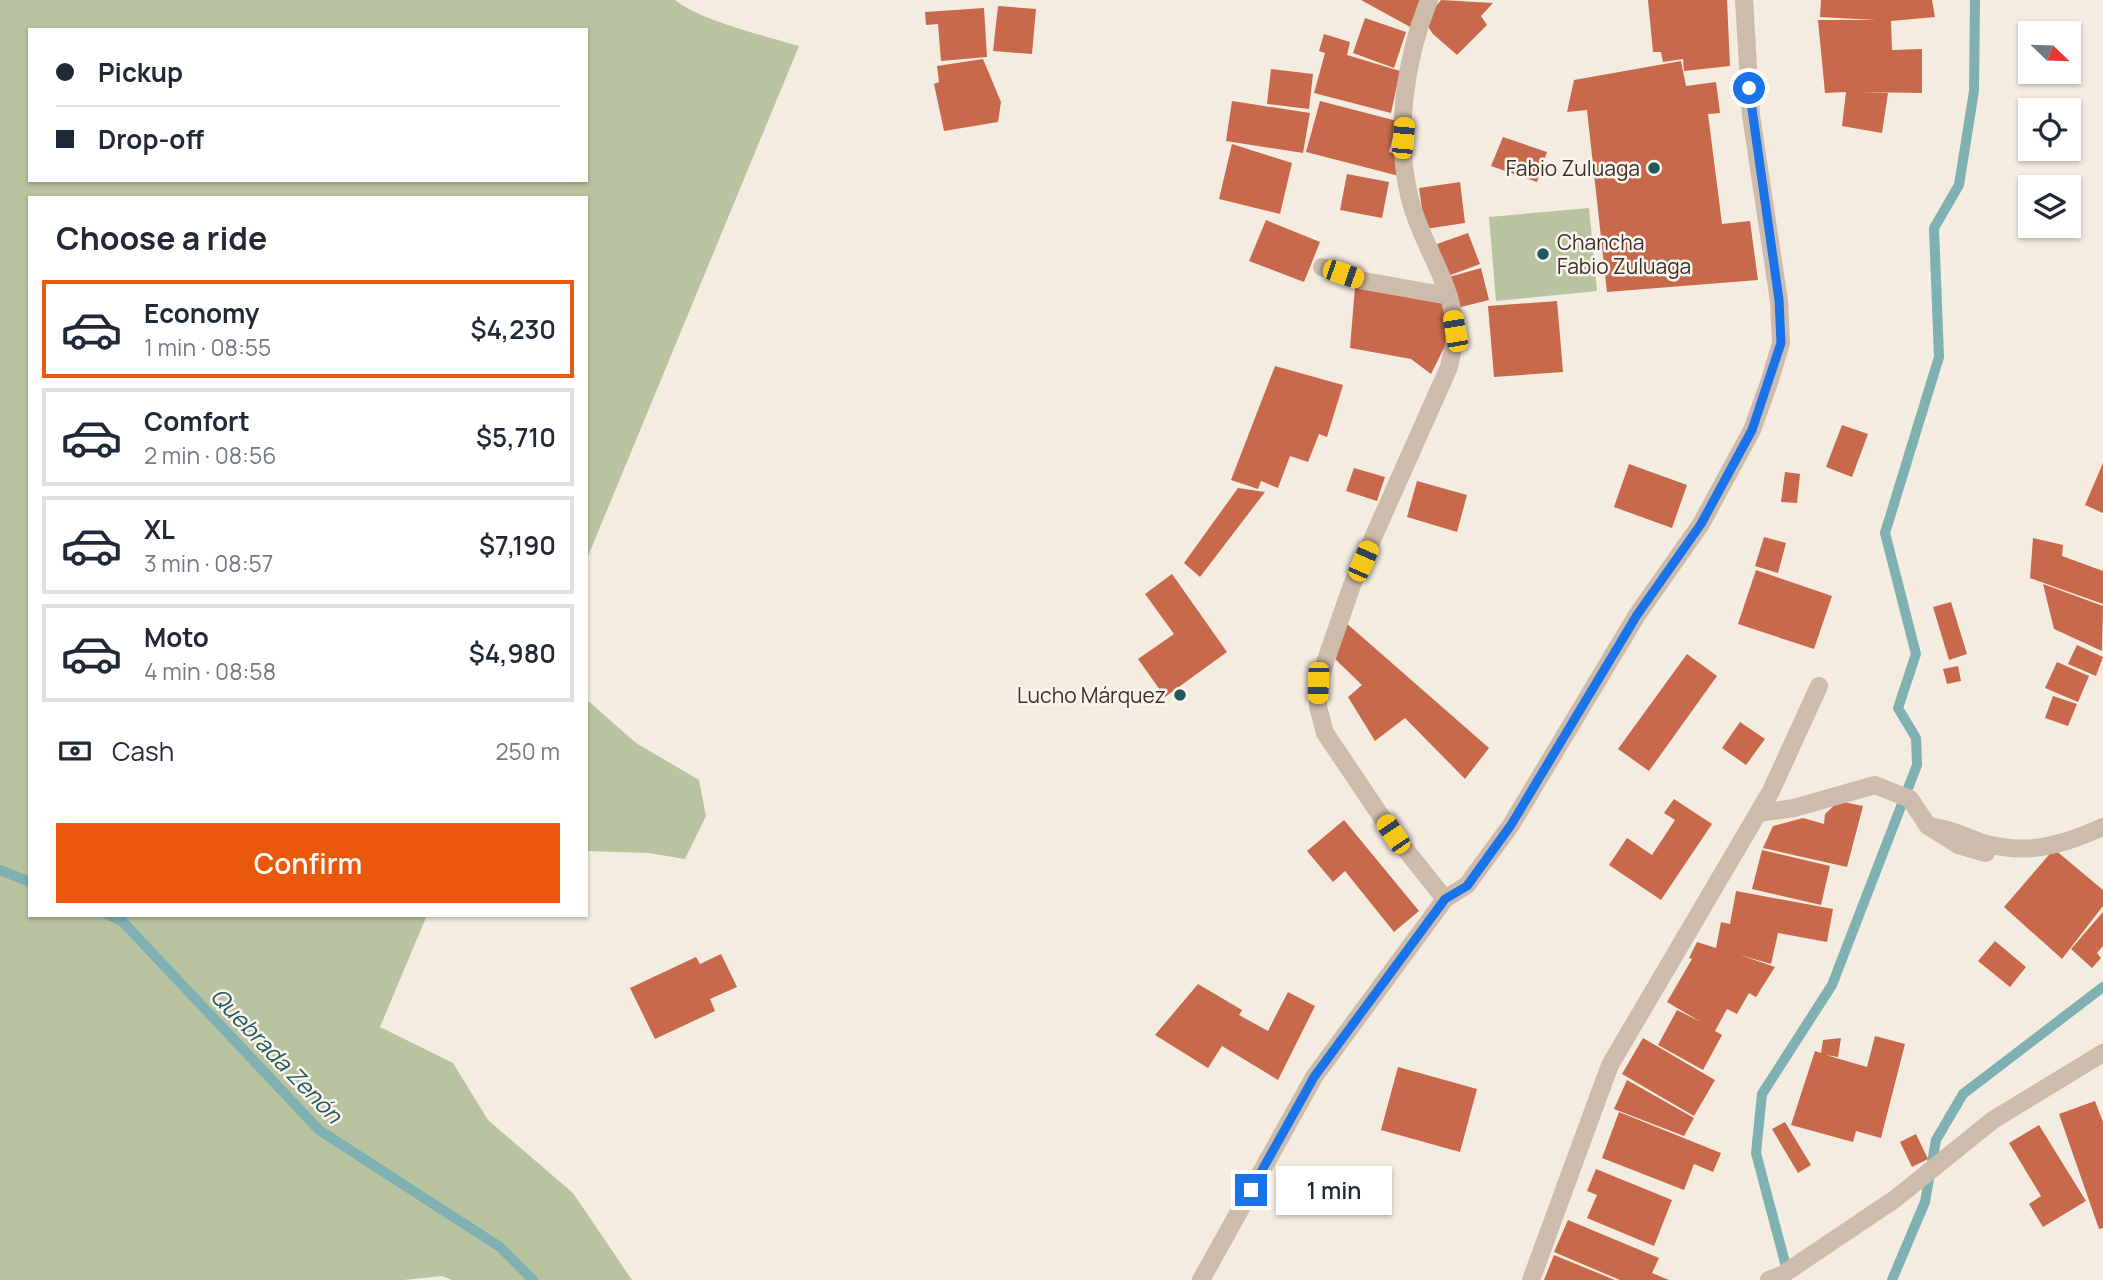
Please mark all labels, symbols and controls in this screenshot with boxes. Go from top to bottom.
north arrow [2018,21,2081,84]
map controls [2018,21,2081,238]
text: Pickup [98,54,183,90]
route start [1733,72,1765,104]
button: locate [2018,98,2081,161]
car [1391,116,1416,160]
text: Drop-off [98,121,204,157]
place label: Fabio Zuluaga [1506,154,1640,182]
marker: Fabio Zuluaga [1646,160,1662,176]
button: layers [2018,175,2081,238]
text: Choose a ride [56,216,267,260]
place label: Chancha Fabio Zuluaga [1557,228,1691,280]
marker: Chancha Fabio Zuluaga [1535,246,1551,262]
car [1320,257,1367,291]
text: Economy [144,295,259,331]
icon: car [60,298,123,361]
car [1442,308,1469,354]
text: $4,230 [470,311,556,347]
text: 1 min · 08:55 [144,331,271,363]
text: Comfort [144,403,250,439]
icon: car [60,406,123,469]
text: $5,710 [476,419,556,455]
text: 2 min · 08:56 [144,439,276,471]
text: XL [144,511,175,547]
icon: car [60,514,123,577]
text: $7,190 [479,527,556,563]
car [1345,538,1382,584]
text: 3 min · 08:57 [144,547,273,579]
text: Moto [144,619,209,655]
icon: car [60,622,123,685]
text: $4,980 [469,635,556,671]
text: 4 min · 08:58 [144,655,276,687]
car [1307,662,1330,704]
place label: Lucho Márquez [1017,681,1166,709]
marker: Lucho Márquez [1172,687,1188,703]
icon: cash [56,732,94,770]
text: Cash [112,733,174,769]
text: 250 m [495,735,560,767]
car [1373,811,1414,857]
button: Confirm [56,823,560,903]
water label: Quebrada Zenón [204,980,351,1131]
callout: 1 min [1276,1166,1391,1214]
route end [1235,1174,1267,1206]
text: 1 min [1307,1174,1361,1206]

